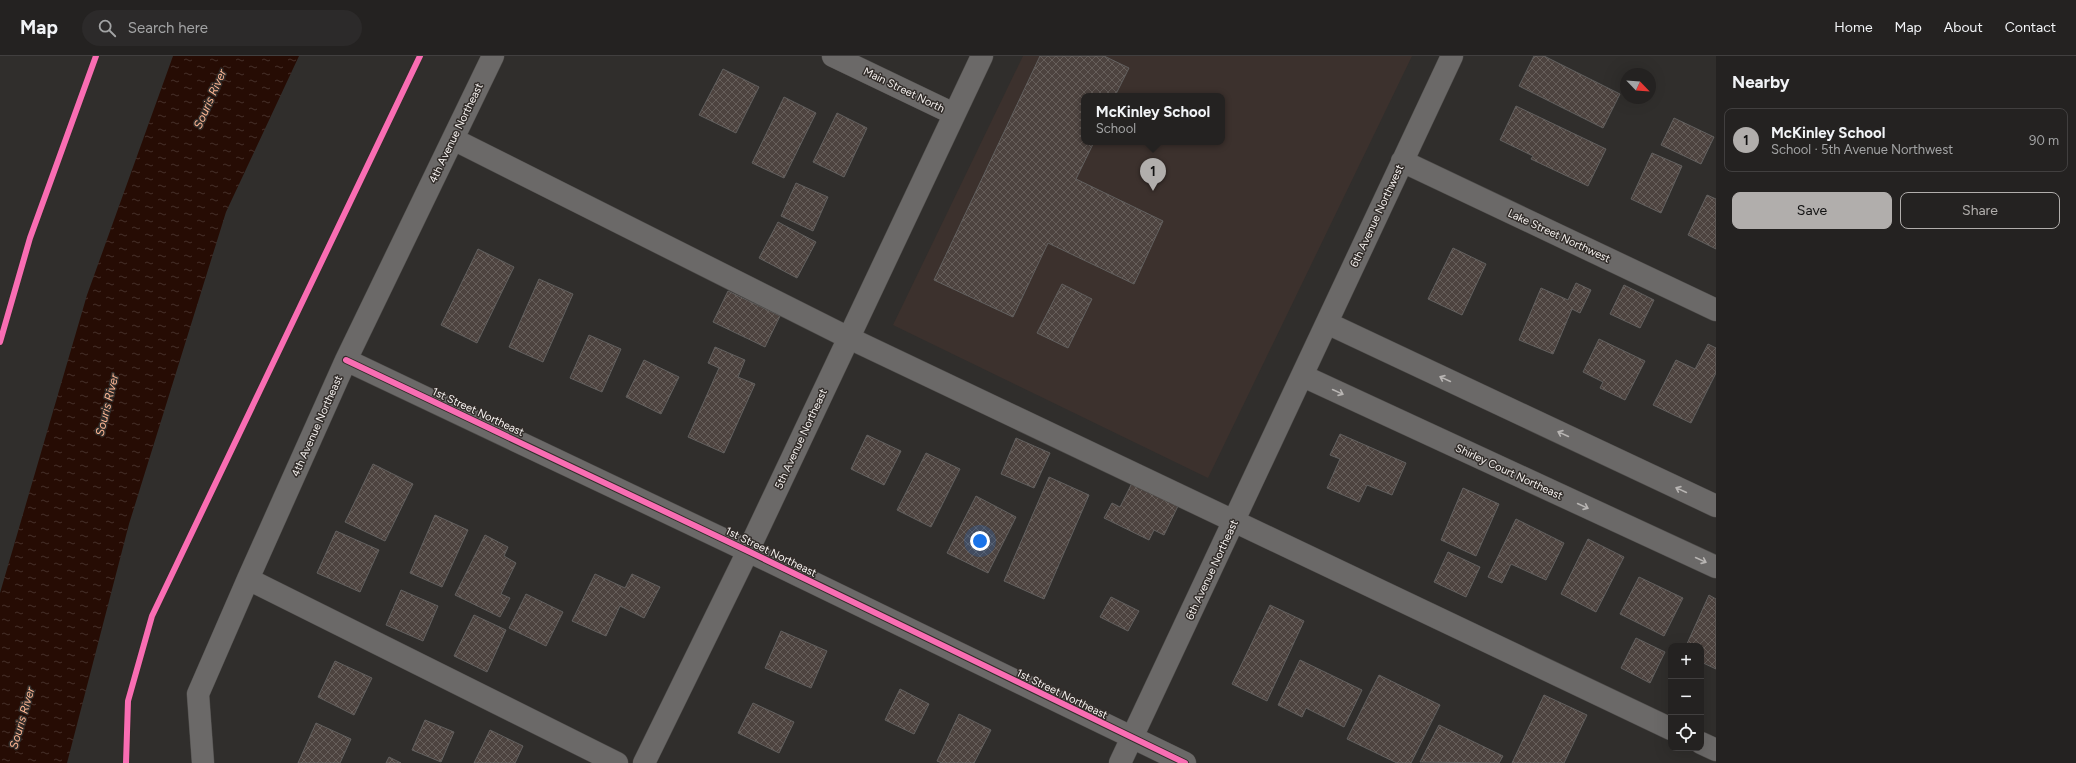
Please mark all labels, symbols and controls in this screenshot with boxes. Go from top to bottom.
search box [82,10,362,46]
text: Map [20,16,58,39]
icon: search [96,17,118,39]
text: Search here [128,19,208,37]
text: Home [1834,19,1873,36]
text: Map [1895,19,1922,36]
text: About [1944,19,1983,36]
text: Contact [2005,19,2056,36]
street label: Main Street North [861,65,947,115]
water label: Souris River [191,66,230,131]
north arrow [1620,68,1656,104]
text: Nearby [1732,72,1790,92]
street label: 4th Avenue Northeast [426,81,486,185]
popup [1081,93,1225,145]
text: McKinley School [1096,103,1210,121]
text: School [1096,121,1136,136]
text: McKinley School [1771,124,1885,142]
text: 1 [1743,133,1749,148]
text: 90 m [2029,133,2059,148]
text: School · 5th Avenue Northwest [1771,142,1953,157]
pin: 1 [1140,158,1166,191]
street label: 6th Avenue Northwest [1347,163,1407,269]
button: Save [1732,192,1892,229]
button: Share [1900,192,2060,229]
street label: Lake Street Northwest [1506,207,1612,265]
water label: Souris River [93,372,122,438]
street label: 4th Avenue Northeast [289,373,345,479]
one-way arrow [1440,375,1452,382]
street label: 1st Street Northeast [430,385,526,439]
street label: 5th Avenue Northeast [772,387,830,491]
one-way arrow [1332,389,1344,396]
one-way arrow [1557,430,1569,437]
street label: Shirley Court Northeast [1453,441,1565,503]
one-way arrow [1675,486,1687,493]
one-way arrow [1577,503,1589,510]
street label: 6th Avenue Northeast [1183,518,1241,622]
street label: 1st Street Northeast [723,524,819,580]
your location [970,531,990,551]
one-way arrow [1695,557,1707,565]
map controls [1668,643,1704,751]
button: + [1668,643,1704,679]
street label: 1st Street Northeast [1014,666,1110,722]
button: − [1668,679,1704,715]
water label: Souris River [7,685,38,750]
button: locate [1668,715,1704,751]

